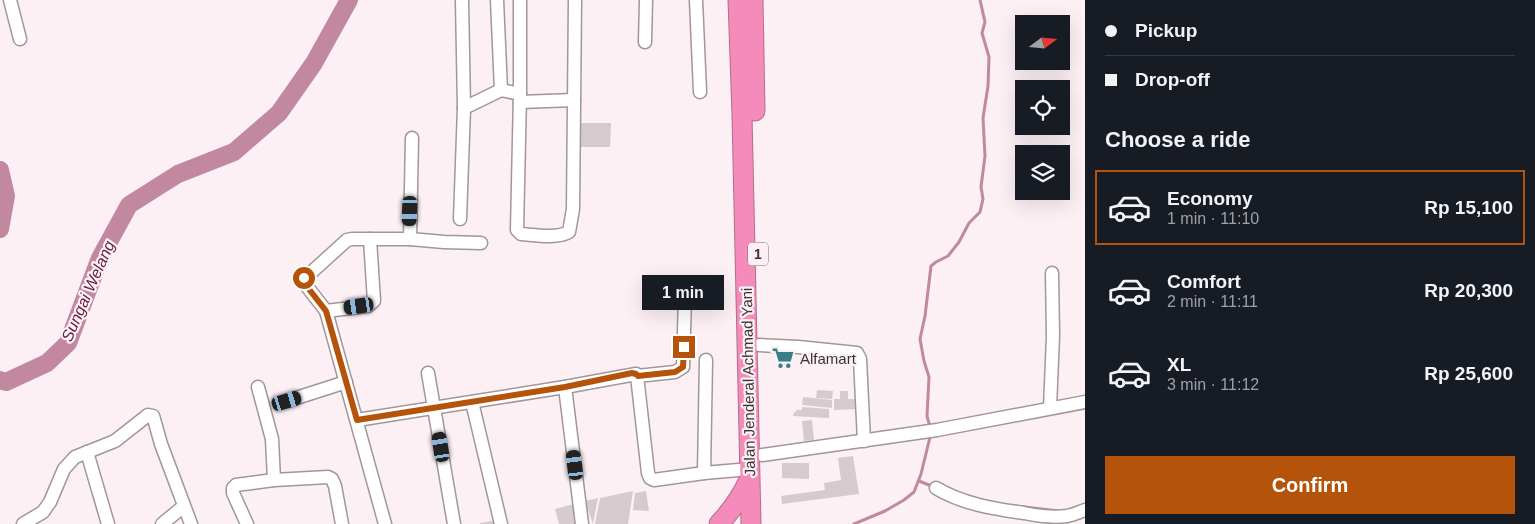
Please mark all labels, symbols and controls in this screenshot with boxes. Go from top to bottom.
north arrow [1015,15,1070,70]
map controls [1015,15,1070,200]
text: Pickup [1135,20,1197,41]
text: Drop-off [1135,69,1210,90]
button: locate [1015,80,1070,135]
text: Choose a ride [1105,127,1250,152]
button: layers [1015,145,1070,200]
icon: car [1107,185,1152,230]
text: Economy [1167,188,1253,209]
car [401,196,418,226]
text: Rp 15,100 [1424,197,1513,218]
text: 1 min · 11:10 [1167,210,1259,227]
water label: Sungai Welang [58,238,118,344]
road number: 1 [748,242,768,266]
route start [293,267,315,289]
icon: car [1107,268,1152,313]
text: Comfort [1167,271,1241,292]
callout: 1 min [643,274,725,310]
text: Rp 20,300 [1424,280,1513,301]
text: 1 min [662,284,704,301]
street label: Jalan Jenderal Achmad Yani [738,287,758,477]
text: 2 min · 11:11 [1167,293,1258,310]
car [343,296,374,316]
route end [673,336,695,358]
supermarket icon: Alfamart [770,345,796,371]
place label: Alfamart [800,350,857,367]
icon: car [1107,351,1152,396]
text: XL [1167,354,1191,375]
text: Rp 25,600 [1424,363,1513,384]
text: 3 min · 11:12 [1167,376,1259,393]
car [270,389,303,413]
car [431,431,450,463]
car [565,449,584,481]
button: Confirm [1105,456,1515,514]

